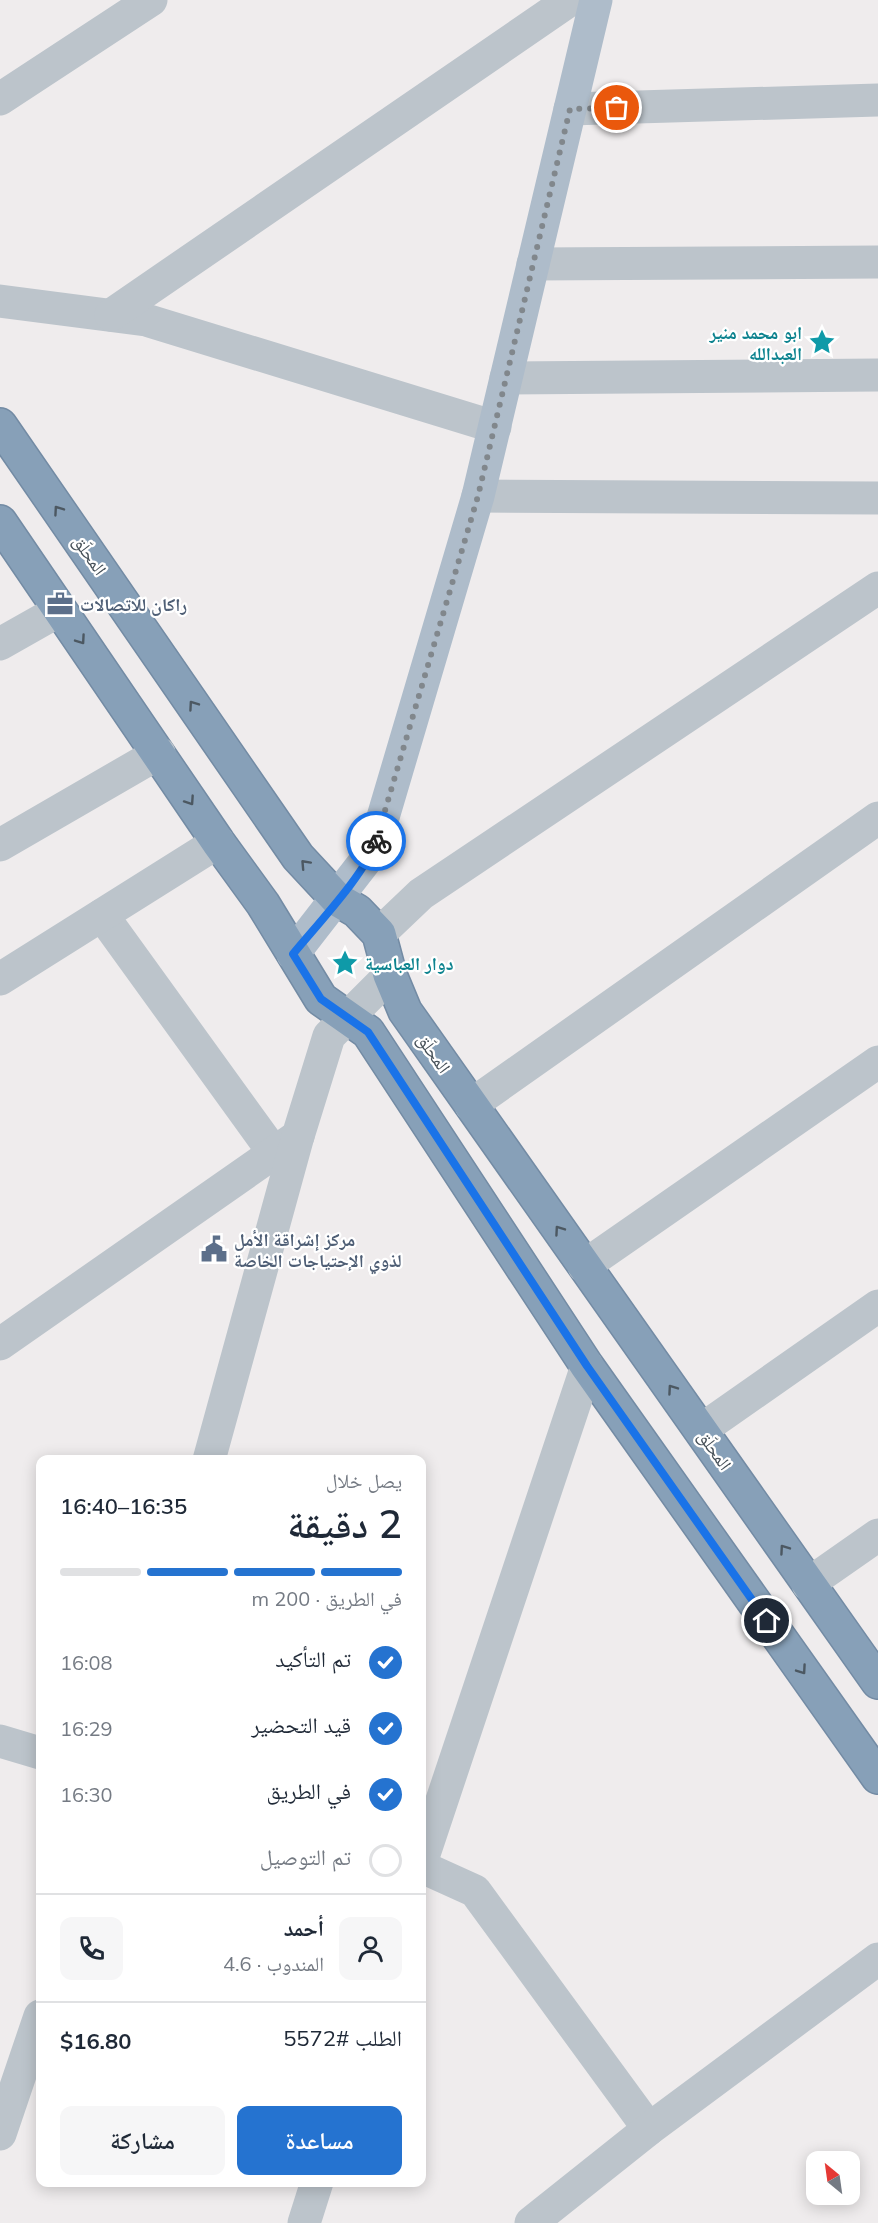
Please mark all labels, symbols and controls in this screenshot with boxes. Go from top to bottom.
pin [591,82,642,133]
icon: bag [600,91,633,124]
place label: ابو محمد منير العبدالله [708,321,802,365]
place icon: ابو محمد منير العبدالله [807,327,837,357]
one-way arrow [54,505,65,516]
street label: المحلّق [68,531,112,579]
office icon: راكان للاتصالات [45,589,75,619]
place label: راكان للاتصالات [80,593,187,616]
one-way arrow [73,634,85,644]
one-way arrow [189,700,200,711]
one-way arrow [183,795,195,805]
courier [346,811,406,871]
icon: bike [360,825,393,858]
one-way arrow [301,860,312,871]
place icon: دوار العباسية [330,948,360,978]
place label: دوار العباسية [365,952,454,975]
street label: المحلّق [412,1029,456,1077]
one-way arrow [555,1225,566,1236]
place label: مركز إشراقة الأمل لذوي الإحتياجات الخاصة [234,1228,402,1275]
public building icon: مركز إشراقة الأمل لذوي الإحتياجات الخاصة [199,1234,229,1264]
one-way arrow [668,1385,679,1396]
street label: المحلّق [693,1426,737,1474]
text: يصل خلال [326,1468,402,1493]
text: 16:35–16:40 [60,1492,187,1520]
text: 2 دقيقة [287,1499,402,1548]
one-way arrow [780,1544,791,1555]
text: في الطريق · 200 m [251,1586,402,1611]
pin [741,1595,792,1646]
icon: home [750,1604,783,1637]
text: تم التأكيد [275,1645,351,1673]
icon: check [369,1646,402,1679]
text: 16:08 [60,1650,113,1675]
one-way arrow [795,1664,806,1675]
text: قيد التحضير [251,1711,351,1739]
icon: check [369,1712,402,1745]
text: 16:29 [60,1716,113,1741]
text: في الطريق [267,1777,351,1805]
icon: check [369,1778,402,1811]
text: 16:30 [60,1782,113,1807]
text: تم التوصيل [260,1843,351,1871]
text: أحمد [284,1914,324,1942]
button: phone [60,1917,123,1980]
button: person [339,1917,402,1980]
text: المندوب · 4.6 [223,1951,324,1976]
text: الطلب #5572 [283,2024,402,2052]
text: $16.80 [60,2027,131,2055]
button: مشاركة [60,2106,225,2175]
button: مساعدة [237,2106,402,2175]
north arrow [806,2151,860,2205]
map controls [806,2151,860,2205]

